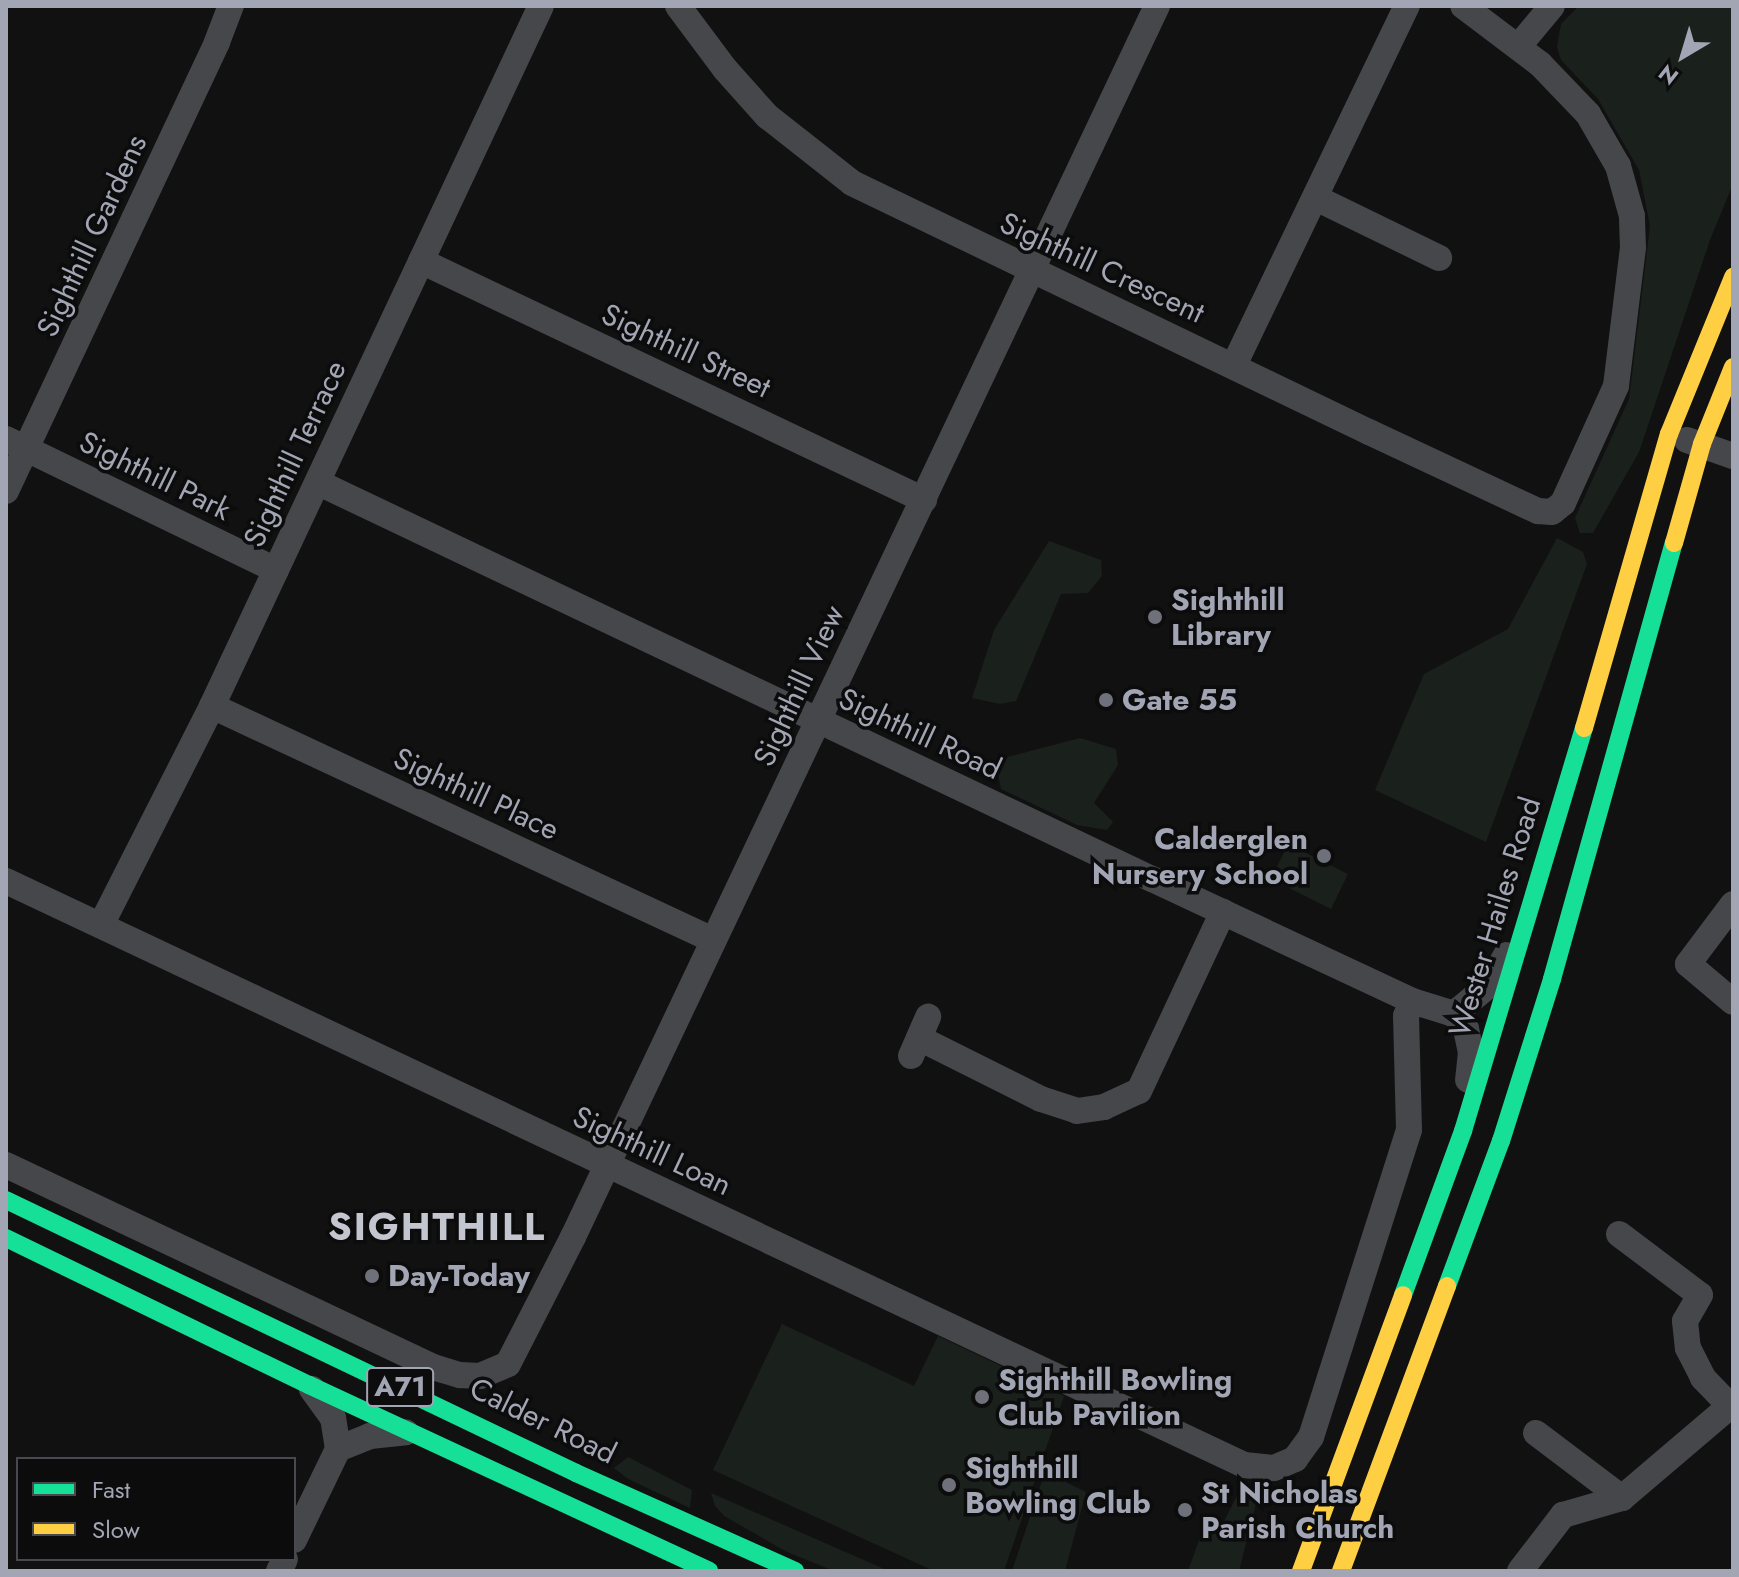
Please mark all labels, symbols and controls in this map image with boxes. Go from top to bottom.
north arrow [1643,16,1723,96]
text: N [1651,57,1685,93]
street label: Sighthill Gardens [29,129,155,343]
street label: Sighthill Crescent [994,205,1210,331]
street label: Sighthill Street [596,296,776,406]
street label: Sighthill Terrace [236,355,354,553]
street label: Sighthill Park [73,424,237,528]
place label: Sighthill Library [1171,582,1284,652]
street label: Sighthill View [746,600,852,772]
marker: Sighthill Library [1146,608,1164,626]
street label: Sighthill Road [833,681,1007,787]
place label: Gate 55 [1122,682,1237,718]
marker: Gate 55 [1097,691,1115,709]
street label: Sighthill Place [388,740,564,848]
street label: Wester Hailes Road [1441,793,1549,1041]
place label: Calderglen Nursery School [1092,821,1308,892]
marker: Calderglen Nursery School [1315,847,1333,865]
street label: Sighthill Loan [567,1099,737,1203]
district label: SIGHTHILL [328,1204,546,1250]
place label: Day-Today [388,1258,530,1294]
marker: Day-Today [363,1267,381,1285]
place label: Sighthill Bowling Club Pavilion [998,1362,1232,1432]
road number: A71 [366,1363,434,1411]
street label: Calder Road [464,1370,622,1472]
marker: Sighthill Bowling Club Pavilion [973,1388,991,1406]
place label: Sighthill Bowling Club [965,1450,1151,1520]
legend [16,1457,296,1561]
text: Fast [92,1472,130,1507]
place label: St Nicholas Parish Church [1201,1475,1394,1546]
marker: Sighthill Bowling Club [940,1476,958,1494]
marker: St Nicholas Parish Church [1176,1501,1194,1519]
text: Slow [92,1512,140,1547]

